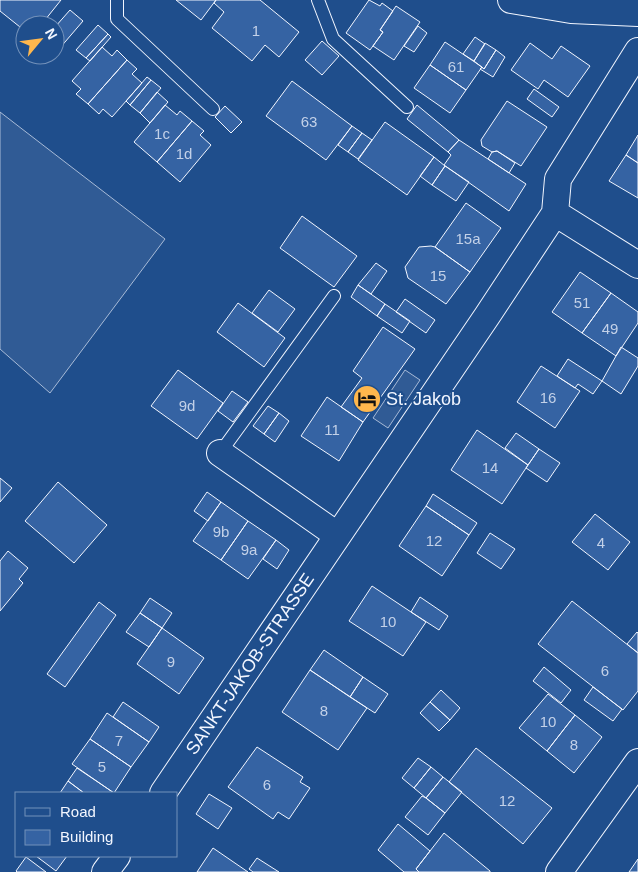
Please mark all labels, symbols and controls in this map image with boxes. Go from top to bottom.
north arrow [15,15,65,65]
house number: 1 [252,22,260,39]
text: N [42,25,61,42]
house number: 61 [448,58,464,75]
house number: 63 [301,113,317,130]
house number: 1c [154,125,170,142]
house number: 1d [176,145,192,162]
house number: 15a [455,230,481,247]
house number: 15 [430,267,446,284]
house number: 51 [574,294,590,311]
house number: 49 [602,320,618,337]
hotel icon: St. Jakob [352,384,382,414]
place label: St. Jakob [386,389,461,409]
house number: 16 [540,389,556,406]
house number: 9d [179,397,195,414]
house number: 11 [324,421,340,438]
house number: 14 [482,459,498,476]
house number: 9b [213,523,229,540]
house number: 12 [426,532,442,549]
house number: 4 [597,534,605,551]
house number: 9a [241,541,258,558]
street label: SANKT-JAKOB-STRASSE [182,570,318,758]
house number: 10 [380,613,396,630]
house number: 9 [167,653,175,670]
house number: 6 [601,662,609,679]
house number: 8 [320,702,328,719]
house number: 10 [540,713,556,730]
house number: 7 [115,732,123,749]
house number: 8 [570,736,578,753]
house number: 5 [98,758,106,775]
house number: 6 [263,776,271,793]
legend [15,792,178,857]
house number: 12 [499,792,515,809]
text: Road [60,803,96,820]
text: Building [60,828,113,845]

